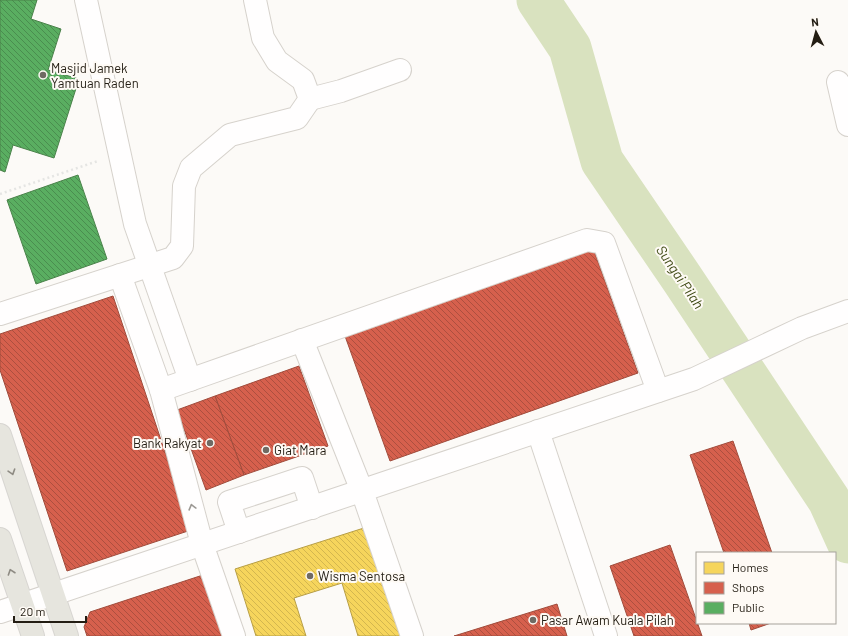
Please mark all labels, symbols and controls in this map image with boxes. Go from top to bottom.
north arrow [796,12,836,52]
text: N [811,15,819,28]
place label: Masjid Jamek Yamtuan Raden [51,60,139,91]
marker: Masjid Jamek Yamtuan Raden [38,70,48,80]
water label: Sungai Pilah [653,242,708,312]
place label: Bank Rakyat [133,435,202,451]
marker: Bank Rakyat [205,438,215,448]
place label: Giat Mara [274,442,327,458]
marker: Giat Mara [261,445,271,455]
one-way arrow [7,468,16,475]
one-way arrow [188,504,197,511]
legend [696,552,836,624]
text: Homes [732,560,769,574]
place label: Wisma Sentosa [318,568,405,584]
one-way arrow [8,569,16,576]
marker: Wisma Sentosa [305,571,315,581]
text: Shops [732,580,765,594]
scale bar [14,598,86,624]
text: Public [732,600,764,614]
text: 20 m [20,604,46,618]
place label: Pasar Awam Kuala Pilah [541,612,674,628]
marker: Pasar Awam Kuala Pilah [528,615,538,625]

